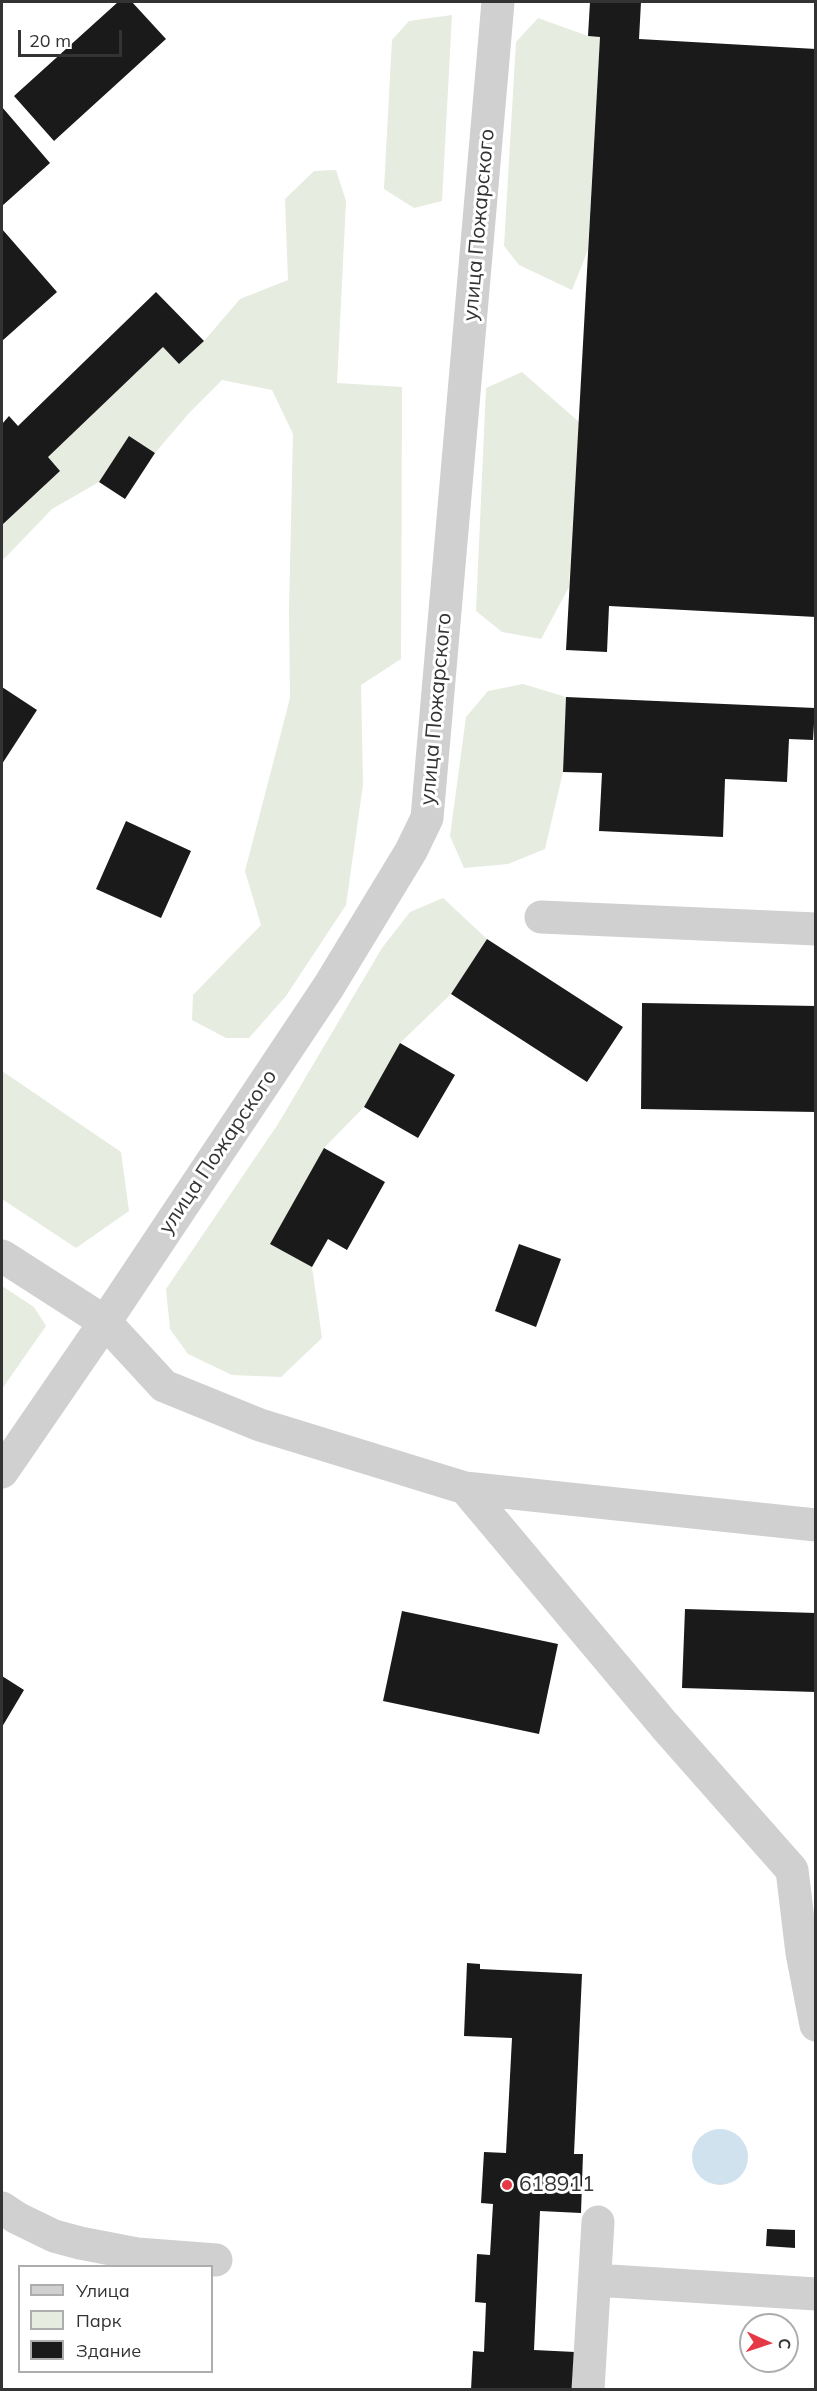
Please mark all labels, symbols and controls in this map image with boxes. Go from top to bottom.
scale bar [21,18,124,56]
text: 20 m [29,29,71,52]
street label: улица Пожарского [458,128,500,322]
street label: улица Пожарского [415,612,457,806]
street label: улица Пожарского [154,1065,282,1239]
place label: 618911 [519,2172,595,2198]
marker: 618911 [500,2178,514,2192]
legend [18,2265,213,2373]
text: Улица [76,2279,130,2302]
text: Парк [76,2309,121,2332]
north arrow [739,2313,799,2373]
text: С [775,2338,795,2350]
text: Здание [76,2339,141,2362]

